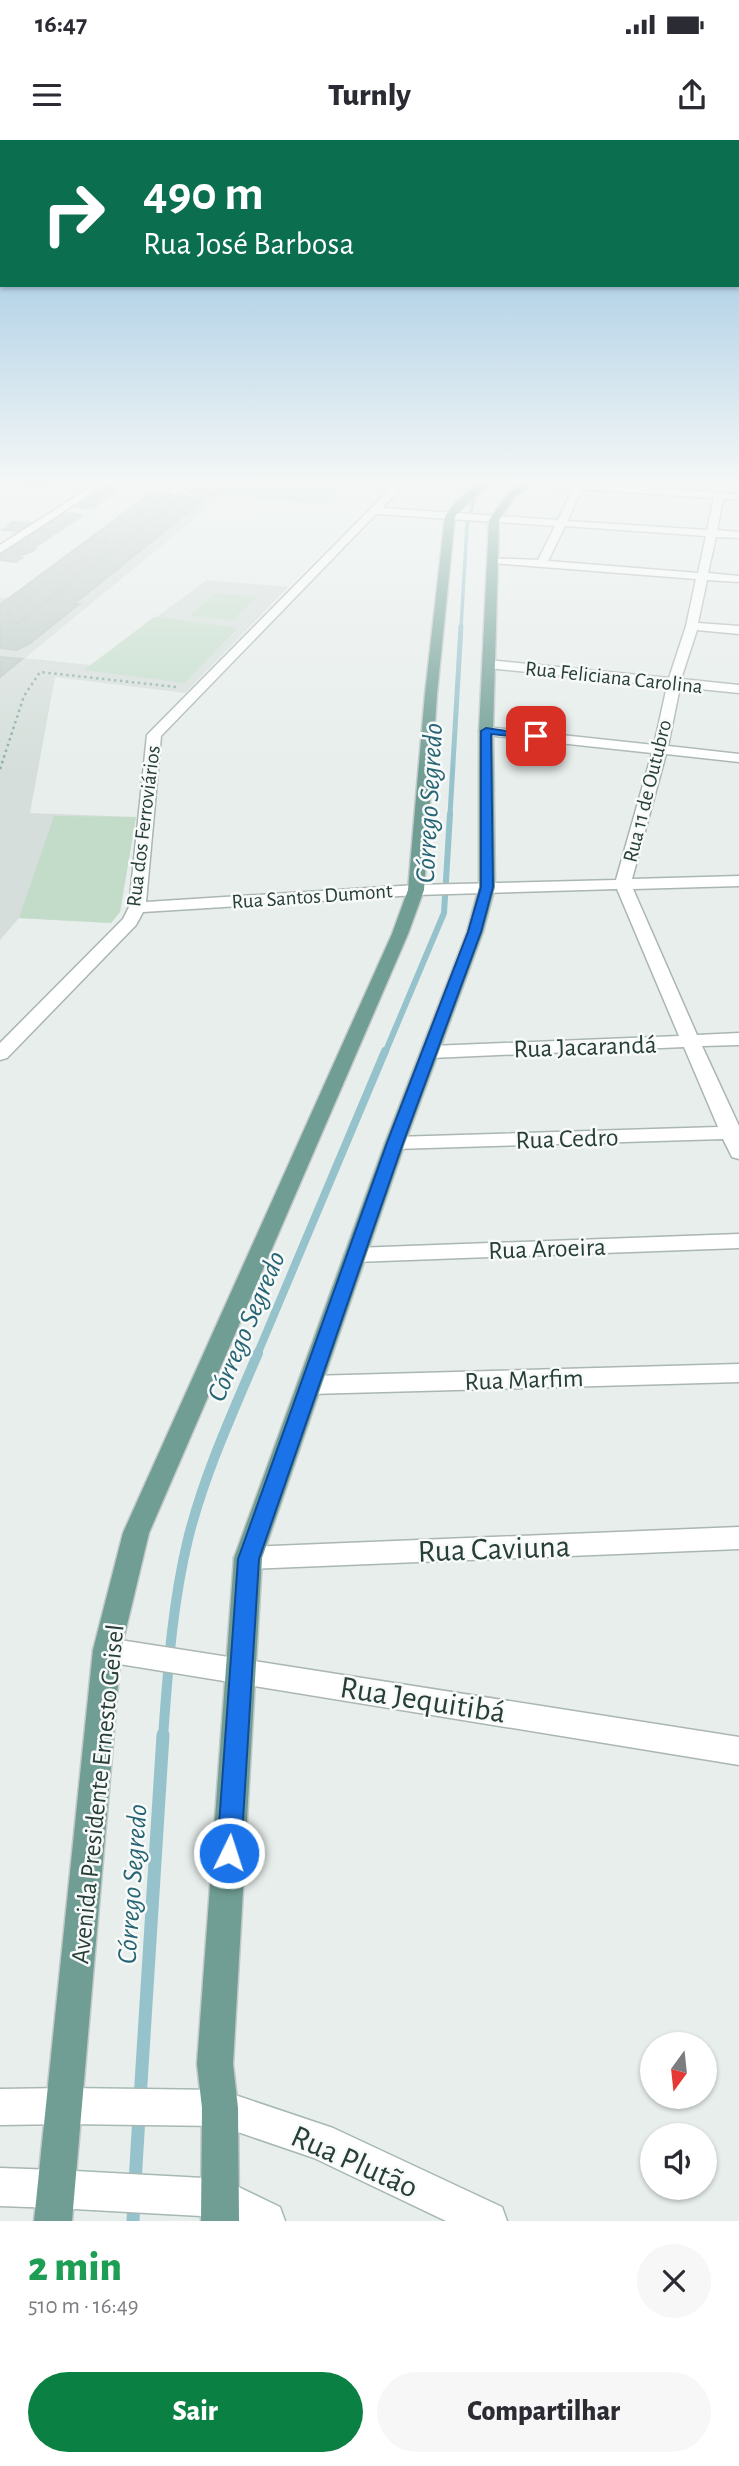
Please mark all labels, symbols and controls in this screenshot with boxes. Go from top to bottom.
text: 16:47 [35,11,87,37]
icon: menu [28,76,66,114]
icon: share [673,76,711,114]
text: Turnly [328,79,411,111]
icon: right [28,168,119,259]
text: 490 m [143,170,264,219]
text: Rua José Barbosa [143,228,354,260]
street label: Rua Feliciana Carolina [524,658,704,697]
pin [506,706,566,766]
icon: arrive [517,717,555,755]
street label: Rua 11 de Outubro [620,718,675,865]
water label: Córrego Segredo [412,722,448,884]
street label: Rua dos Ferroviários [123,744,164,908]
street label: Rua Santos Dumont [231,880,394,913]
street label: Rua Jacarandá [513,1032,657,1062]
street label: Rua Cedro [515,1124,619,1154]
street label: Rua Aroeira [488,1234,606,1264]
water label: Córrego Segredo [203,1248,291,1406]
street label: Rua Marfim [464,1365,584,1395]
street label: Rua Caviuna [417,1530,571,1568]
street label: Avenida Presidente Ernesto Geisel [67,1623,129,1965]
street label: Rua Jequitibá [338,1671,508,1729]
water label: Córrego Segredo [113,1803,153,1965]
position arrow [192,1816,266,1890]
north arrow [640,2032,718,2109]
map controls [640,2032,717,2200]
street label: Rua Plutão [286,2120,423,2204]
button: sound [640,2123,717,2200]
button: close [637,2244,711,2318]
text: 2 min [28,2246,122,2288]
text: 510 m · 16:49 [28,2295,139,2318]
button: Sair [28,2372,363,2452]
button: Compartilhar [377,2372,711,2452]

